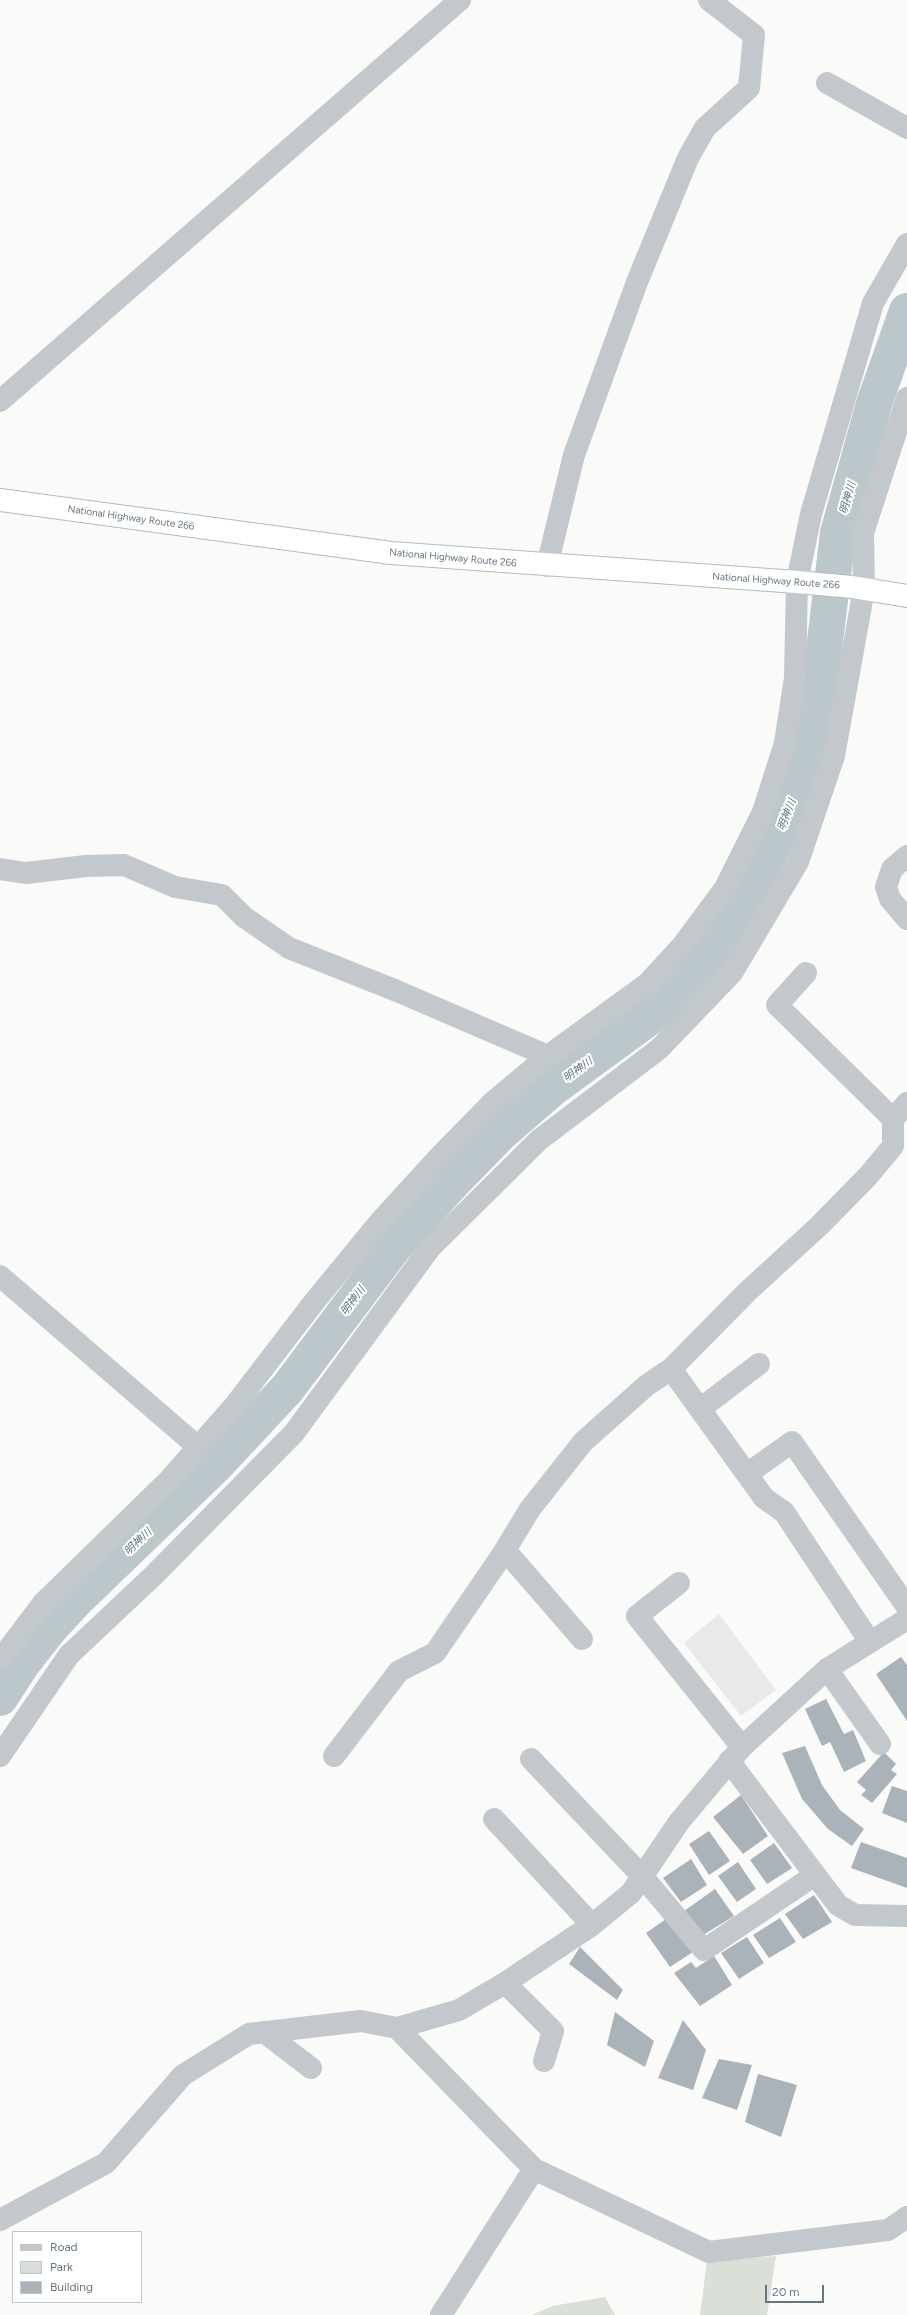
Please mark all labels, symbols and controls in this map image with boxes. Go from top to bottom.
water label: 明神川 [837,480,859,516]
street label: National Highway Route 266 [67,503,195,533]
street label: National Highway Route 266 [389,546,517,570]
street label: National Highway Route 266 [712,571,840,591]
water label: 明神川 [775,797,799,833]
water label: 明神川 [561,1055,595,1085]
water label: 明神川 [338,1284,368,1318]
water label: 明神川 [122,1526,154,1558]
legend [12,2231,142,2303]
text: Road [50,2240,78,2254]
text: Park [50,2260,73,2274]
scale bar [767,2277,826,2303]
text: Building [50,2280,93,2294]
text: 20 m [772,2285,800,2299]

